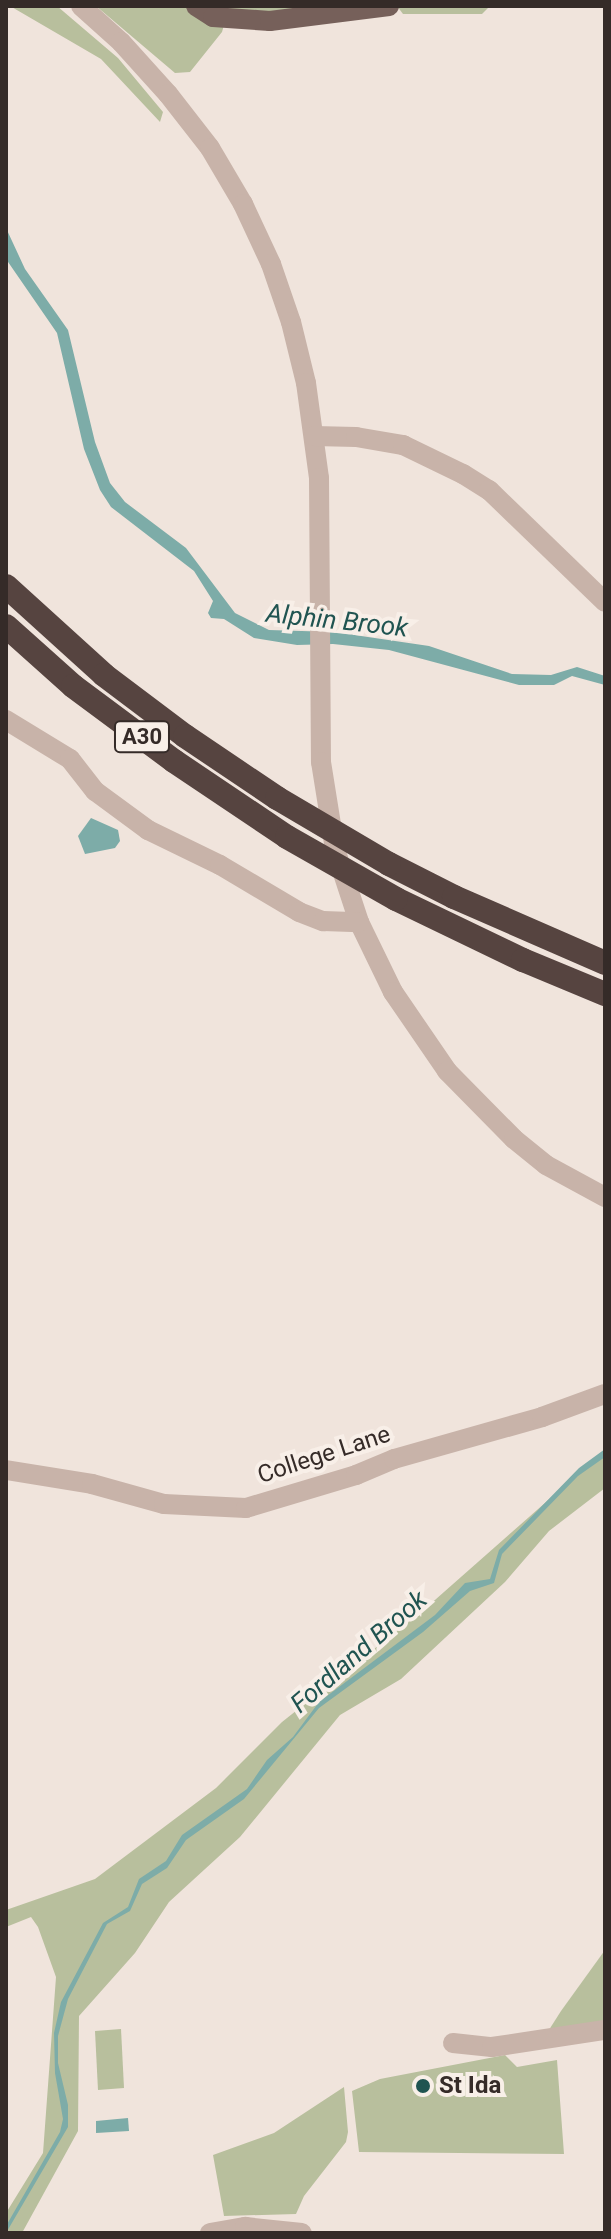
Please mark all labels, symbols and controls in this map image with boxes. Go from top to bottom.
water label: Alphin Brook [264,598,410,644]
road number: A30 [112,719,172,755]
street label: College Lane [254,1420,394,1490]
water label: Fordland Brook [284,1584,434,1720]
place label: St Ida [439,2072,501,2100]
marker: St Ida [414,2077,432,2095]

